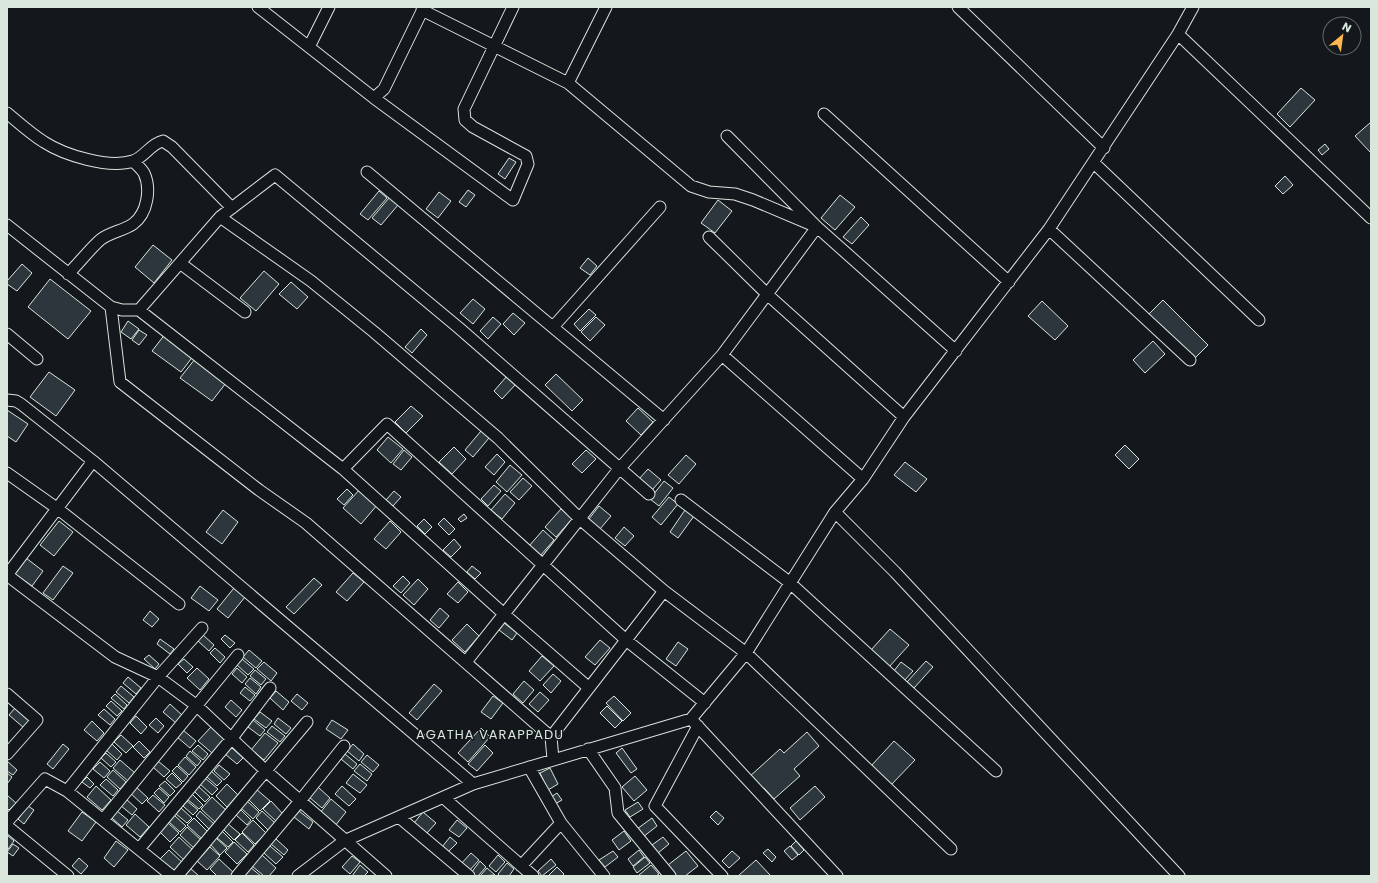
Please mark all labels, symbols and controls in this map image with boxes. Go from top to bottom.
north arrow [1322,16,1362,56]
text: N [1339,18,1354,36]
district label: AGATHA VARAPPADU [416,725,564,744]

